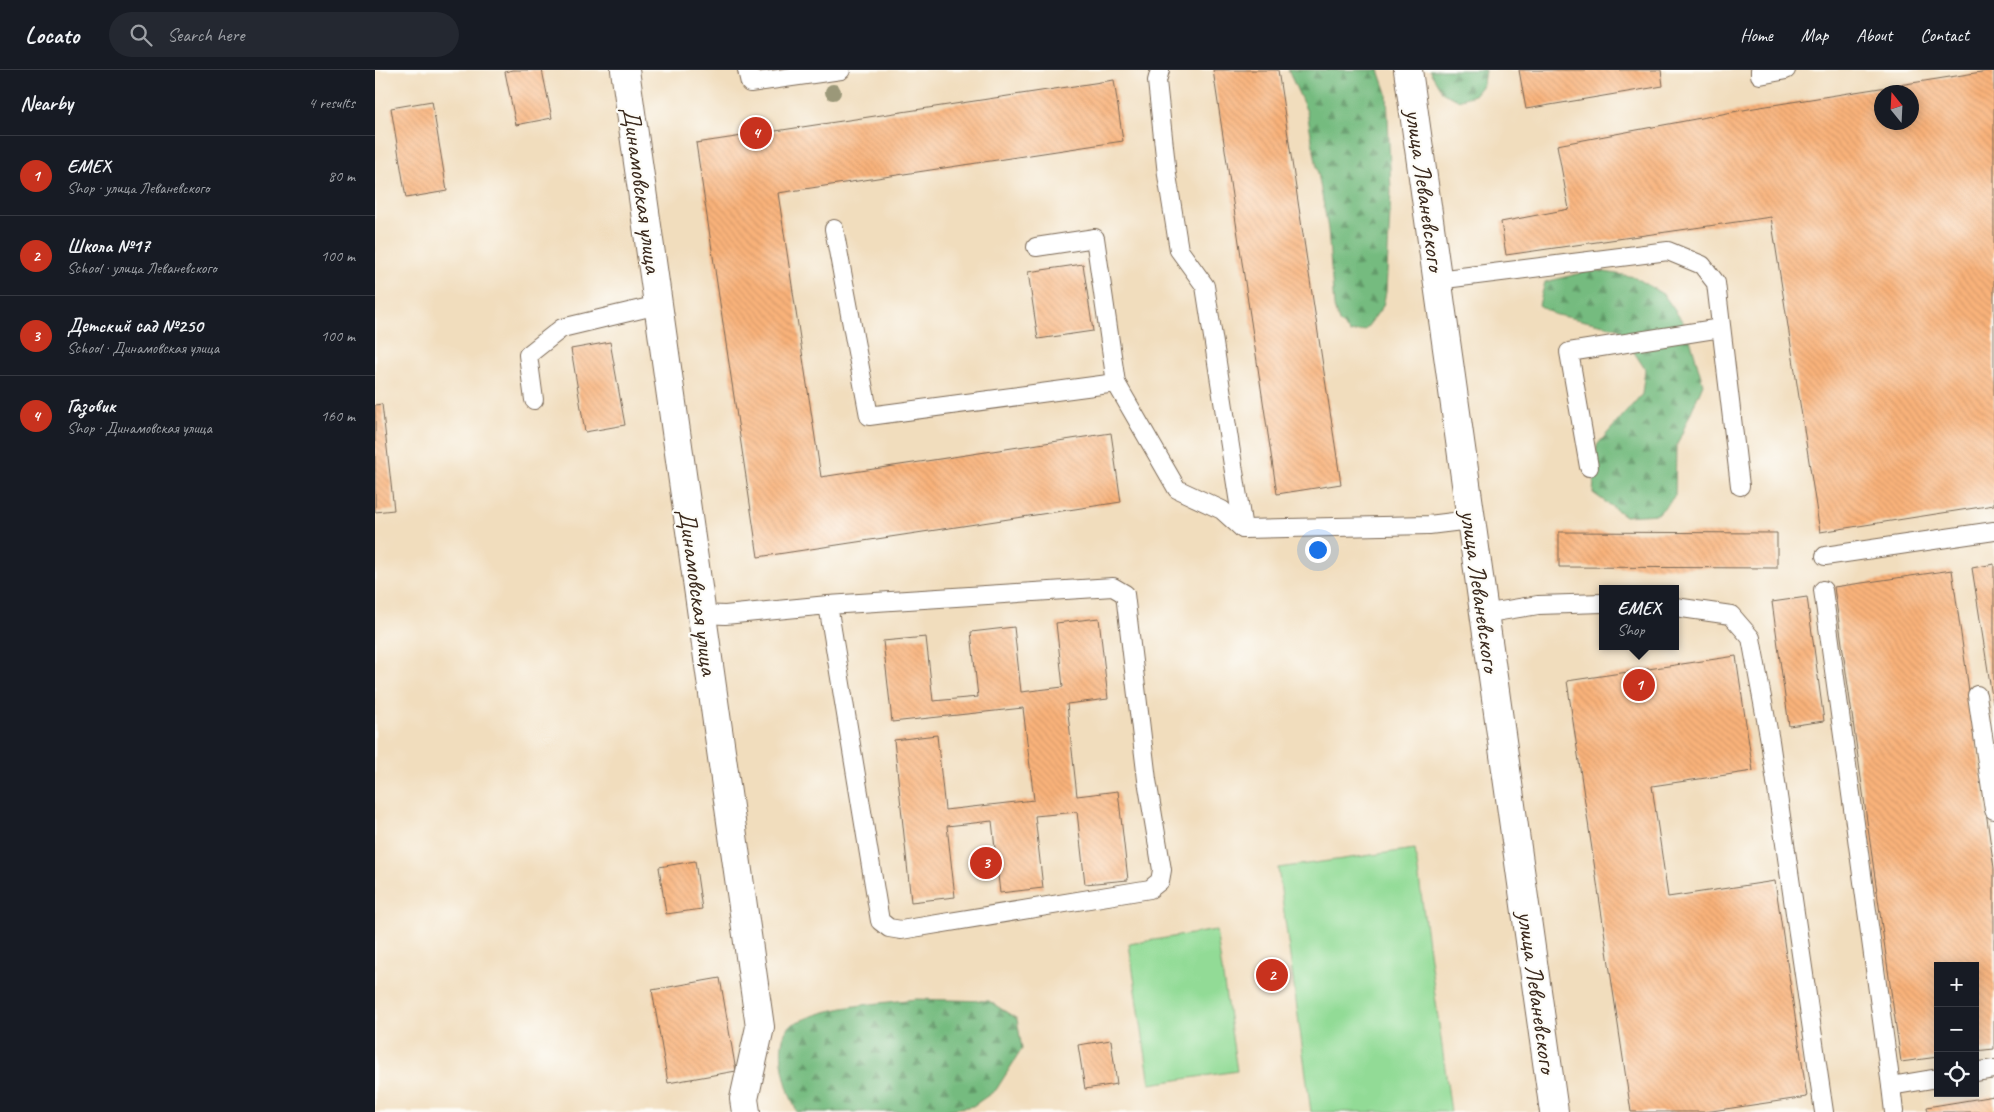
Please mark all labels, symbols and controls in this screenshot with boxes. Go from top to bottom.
search box [109,12,459,57]
text: Locato [25,20,79,50]
icon: search [127,21,155,49]
text: Search here [167,23,245,47]
text: Home [1740,24,1773,46]
text: Map [1801,24,1828,46]
text: About [1856,24,1892,46]
text: Contact [1920,24,1969,46]
north arrow [1874,85,1919,130]
text: Nearby [20,90,73,116]
text: 4 results [308,93,355,113]
street label: Динамовская улица [615,105,670,277]
street label: улица Леваневского [1398,105,1453,276]
pin: 4 [740,114,772,152]
text: EMEX [67,154,110,178]
text: 1 [32,166,40,186]
text: 80 m [328,166,355,186]
text: Shop · улица Леваневского [67,178,209,198]
text: Школа №17 [67,234,150,258]
text: 2 [32,246,40,266]
text: 100 m [321,246,355,266]
text: School · улица Леваневского [67,258,217,278]
text: Детский сад №250 [67,314,203,338]
text: 3 [32,326,40,346]
text: 100 m [321,326,355,346]
text: School · Динамовская улица [67,338,219,358]
text: Газовик [67,394,116,418]
text: 4 [32,406,40,426]
text: 160 m [321,406,355,426]
text: Shop · Динамовская улица [67,418,212,438]
street label: улица Леваневского [1453,506,1508,677]
street label: Динамовская улица [671,507,726,679]
your location [1305,537,1331,563]
popup [1599,585,1679,650]
text: EMEX [1617,596,1661,620]
text: Shop [1617,620,1645,640]
pin: 1 [1623,666,1655,704]
pin: 3 [970,844,1002,882]
street label: улица Леваневского [1510,907,1565,1078]
pin: 2 [1256,956,1288,994]
map controls [1934,962,1979,1097]
button: + [1934,962,1979,1007]
button: − [1934,1007,1979,1052]
button: locate [1934,1052,1979,1097]

